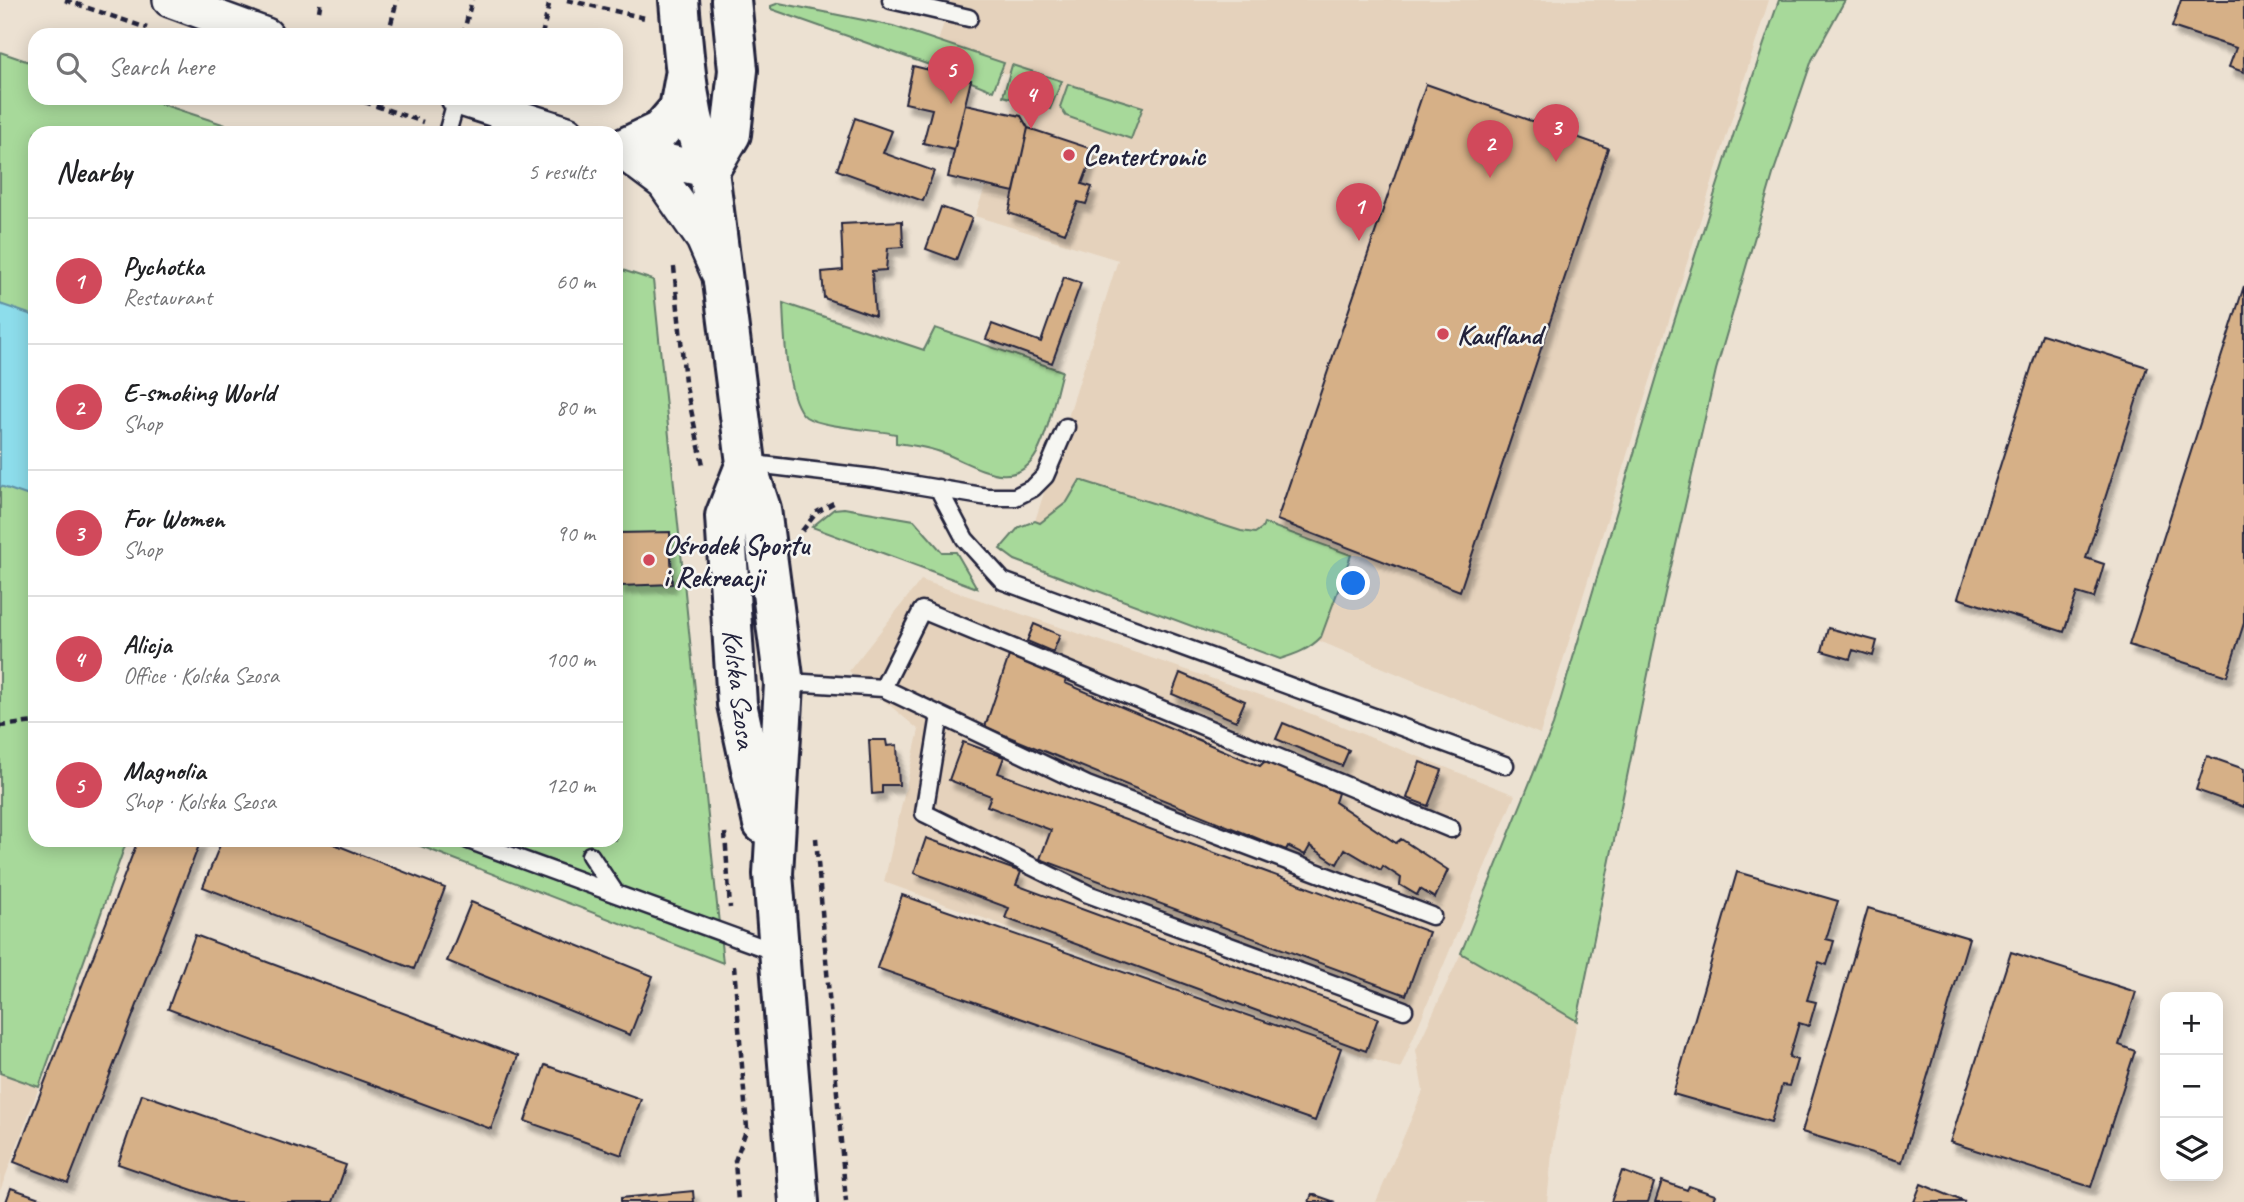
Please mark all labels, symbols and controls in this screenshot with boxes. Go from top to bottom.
search box [28,28,623,105]
pin: 5 [928,46,974,104]
icon: search [52,48,90,86]
text: Search here [108,50,214,83]
pin: 4 [1008,71,1054,129]
pin: 3 [1533,104,1579,162]
pin: 2 [1467,120,1513,178]
place label: Centertronic [1083,138,1207,173]
marker: Centertronic [1061,147,1077,163]
text: Nearby [56,153,132,191]
text: 5 results [528,157,595,186]
pin: 1 [1336,183,1382,241]
text: Pychotka [123,250,204,283]
text: 1 [74,267,84,296]
text: 60 m [556,267,595,296]
text: Restaurant [123,283,212,312]
place label: Kaufland [1457,317,1546,352]
marker: Kaufland [1435,326,1451,342]
text: E-smoking World [123,376,275,409]
text: 2 [74,393,84,422]
text: 80 m [556,393,595,422]
text: Shop [123,409,162,438]
text: For Women [123,502,224,535]
text: 3 [74,519,84,548]
text: 90 m [556,519,595,548]
place label: Ośrodek Sportu i Rekreacji [663,527,812,594]
text: Shop [123,535,162,564]
marker: Ośrodek Sportu i Rekreacji [641,552,657,568]
your location [1336,566,1370,600]
text: Alicja [123,628,172,661]
street label: Kolska Szosa [715,628,764,752]
text: 4 [74,645,84,674]
text: 100 m [546,645,595,674]
text: Office · Kolska Szosa [123,661,279,690]
text: Magnolia [123,754,206,787]
text: 5 [74,771,84,800]
text: 120 m [546,771,595,800]
text: Shop · Kolska Szosa [123,787,276,816]
map controls [2160,992,2223,1181]
button: + [2160,992,2223,1055]
button: − [2160,1055,2223,1118]
button: layers [2160,1118,2223,1181]

